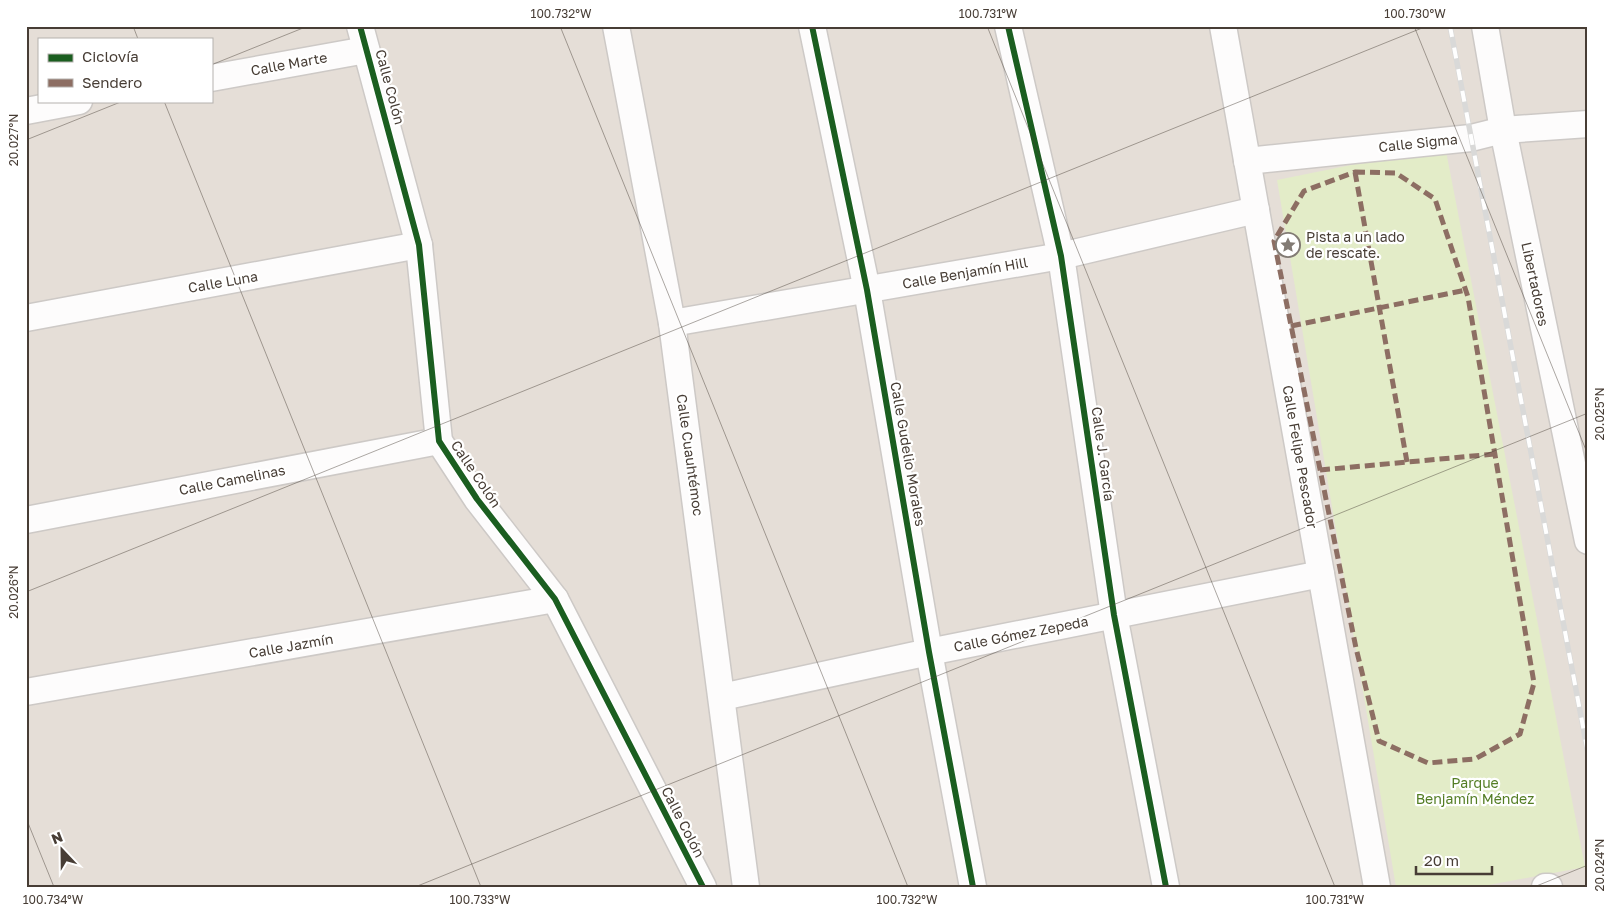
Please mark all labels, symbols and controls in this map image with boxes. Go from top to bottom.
text: 100.732°W [531,6,592,21]
text: 100.731°W [959,6,1018,21]
text: 100.730°W [1384,6,1446,21]
legend [38,38,212,102]
text: Ciclovía [82,47,139,65]
street label: Calle Colón [372,47,409,126]
street label: Calle Marte [249,48,328,79]
text: Sendero [82,73,142,91]
text: 20.027°N [6,114,21,166]
street label: Calle Sigma [1378,130,1458,155]
place label: Pista a un lado de rescate. [1306,228,1405,261]
place icon: Pista a un lado de rescate. [1275,232,1301,258]
street label: Libertadores [1518,240,1553,328]
street label: Calle Benjamín Hill [901,253,1029,292]
street label: Calle Luna [187,267,259,296]
street label: Calle Gudelio Morales [887,380,930,528]
street label: Calle Felipe Pescador [1280,384,1322,530]
text: 20.025°N [1592,387,1607,441]
street label: Calle Cuauhtémoc [674,393,708,517]
street label: Calle J. García [1088,406,1119,502]
street label: Calle Colón [448,437,505,510]
street label: Calle Camelinas [177,461,287,498]
text: 20.026°N [6,565,21,619]
street label: Calle Gómez Zepeda [952,612,1090,655]
street label: Calle Jazmín [247,630,334,661]
park label: Parque Benjamín Méndez [1416,774,1534,807]
street label: Calle Colón [658,784,709,860]
north arrow [38,826,88,876]
text: N [49,828,65,847]
text: 20.024°N [1592,839,1607,891]
scale bar [1416,843,1493,875]
text: 20 m [1424,851,1459,869]
text: 100.734°W [23,892,84,907]
text: 100.733°W [450,892,511,907]
text: 100.732°W [877,892,938,907]
text: 100.731°W [1306,892,1365,907]

